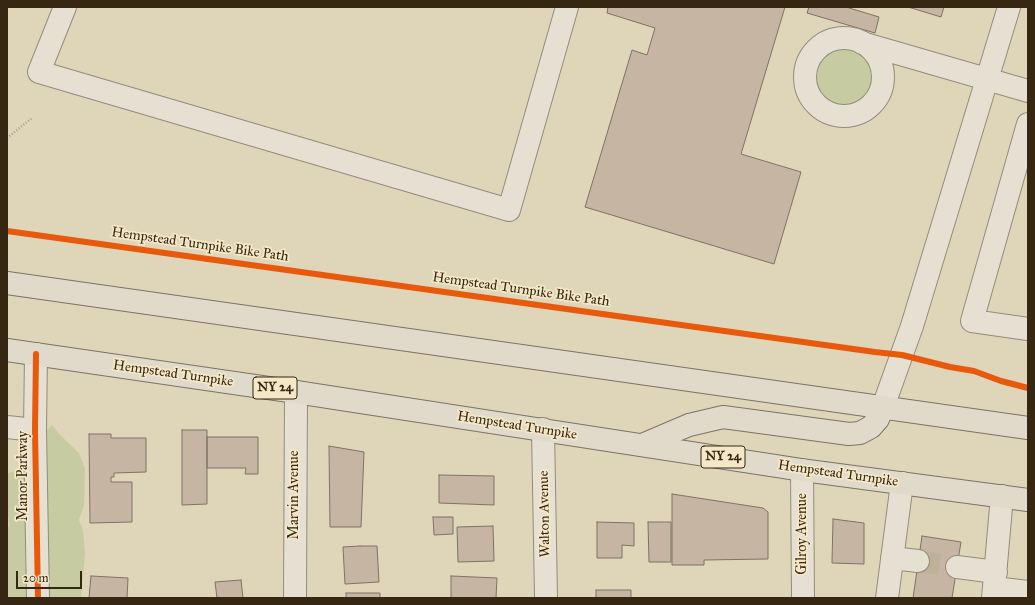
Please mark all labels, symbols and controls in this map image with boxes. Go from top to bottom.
street label: Hempstead Turnpike Bike Path [110,224,290,266]
street label: Hempstead Turnpike Bike Path [431,269,611,311]
street label: Hempstead Turnpike [112,357,234,391]
road number: NY 24 [253,377,297,399]
street label: Hempstead Turnpike [456,408,578,444]
street label: Manor Parkway [16,431,32,521]
road number: NY 24 [701,446,745,468]
street label: Marvin Avenue [287,450,303,540]
street label: Hempstead Turnpike [777,457,899,491]
street label: Walton Avenue [536,470,554,558]
street label: Gilroy Avenue [795,493,811,575]
scale bar [18,563,84,589]
text: 20 m [23,571,49,585]

